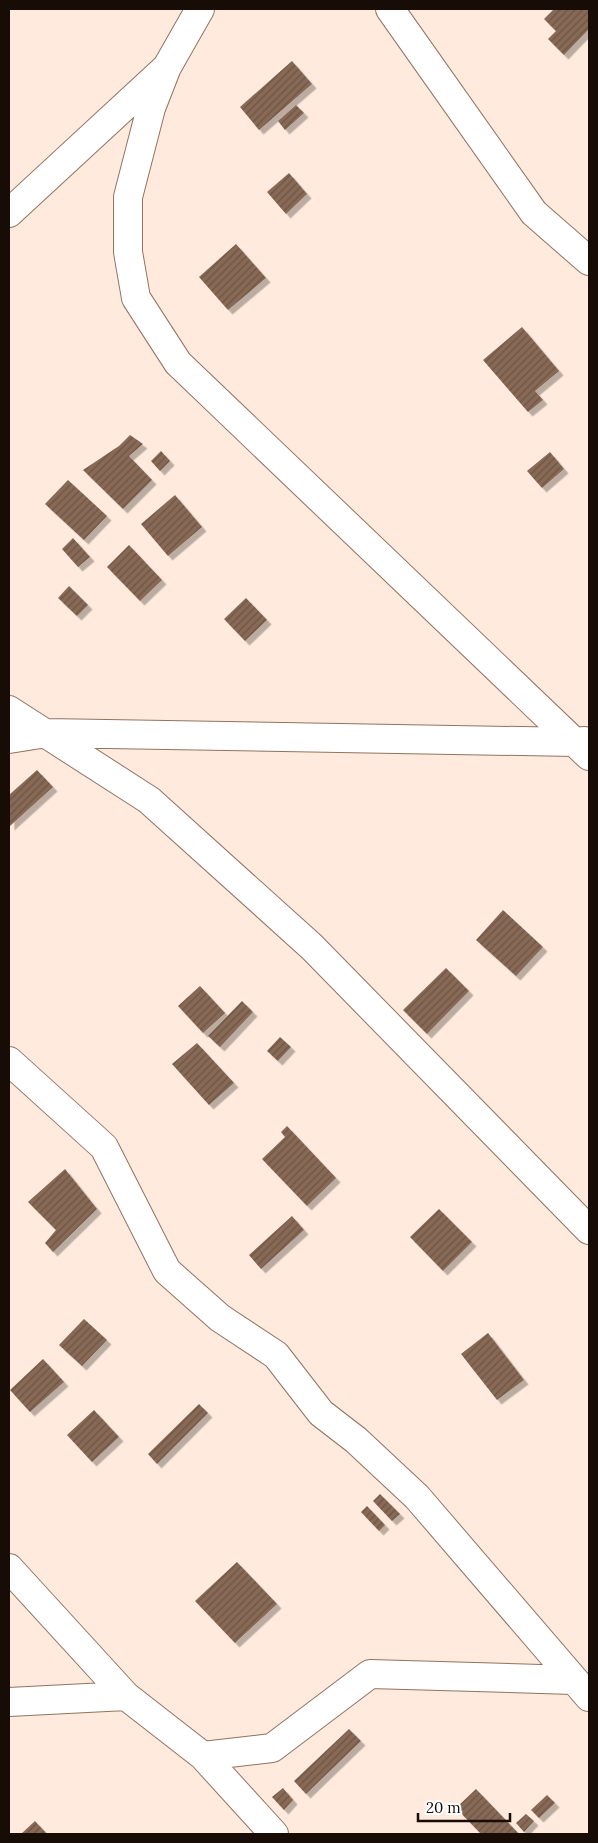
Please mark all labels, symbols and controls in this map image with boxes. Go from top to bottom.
scale bar [418,1790,510,1822]
text: 20 m [426,1798,461,1817]

